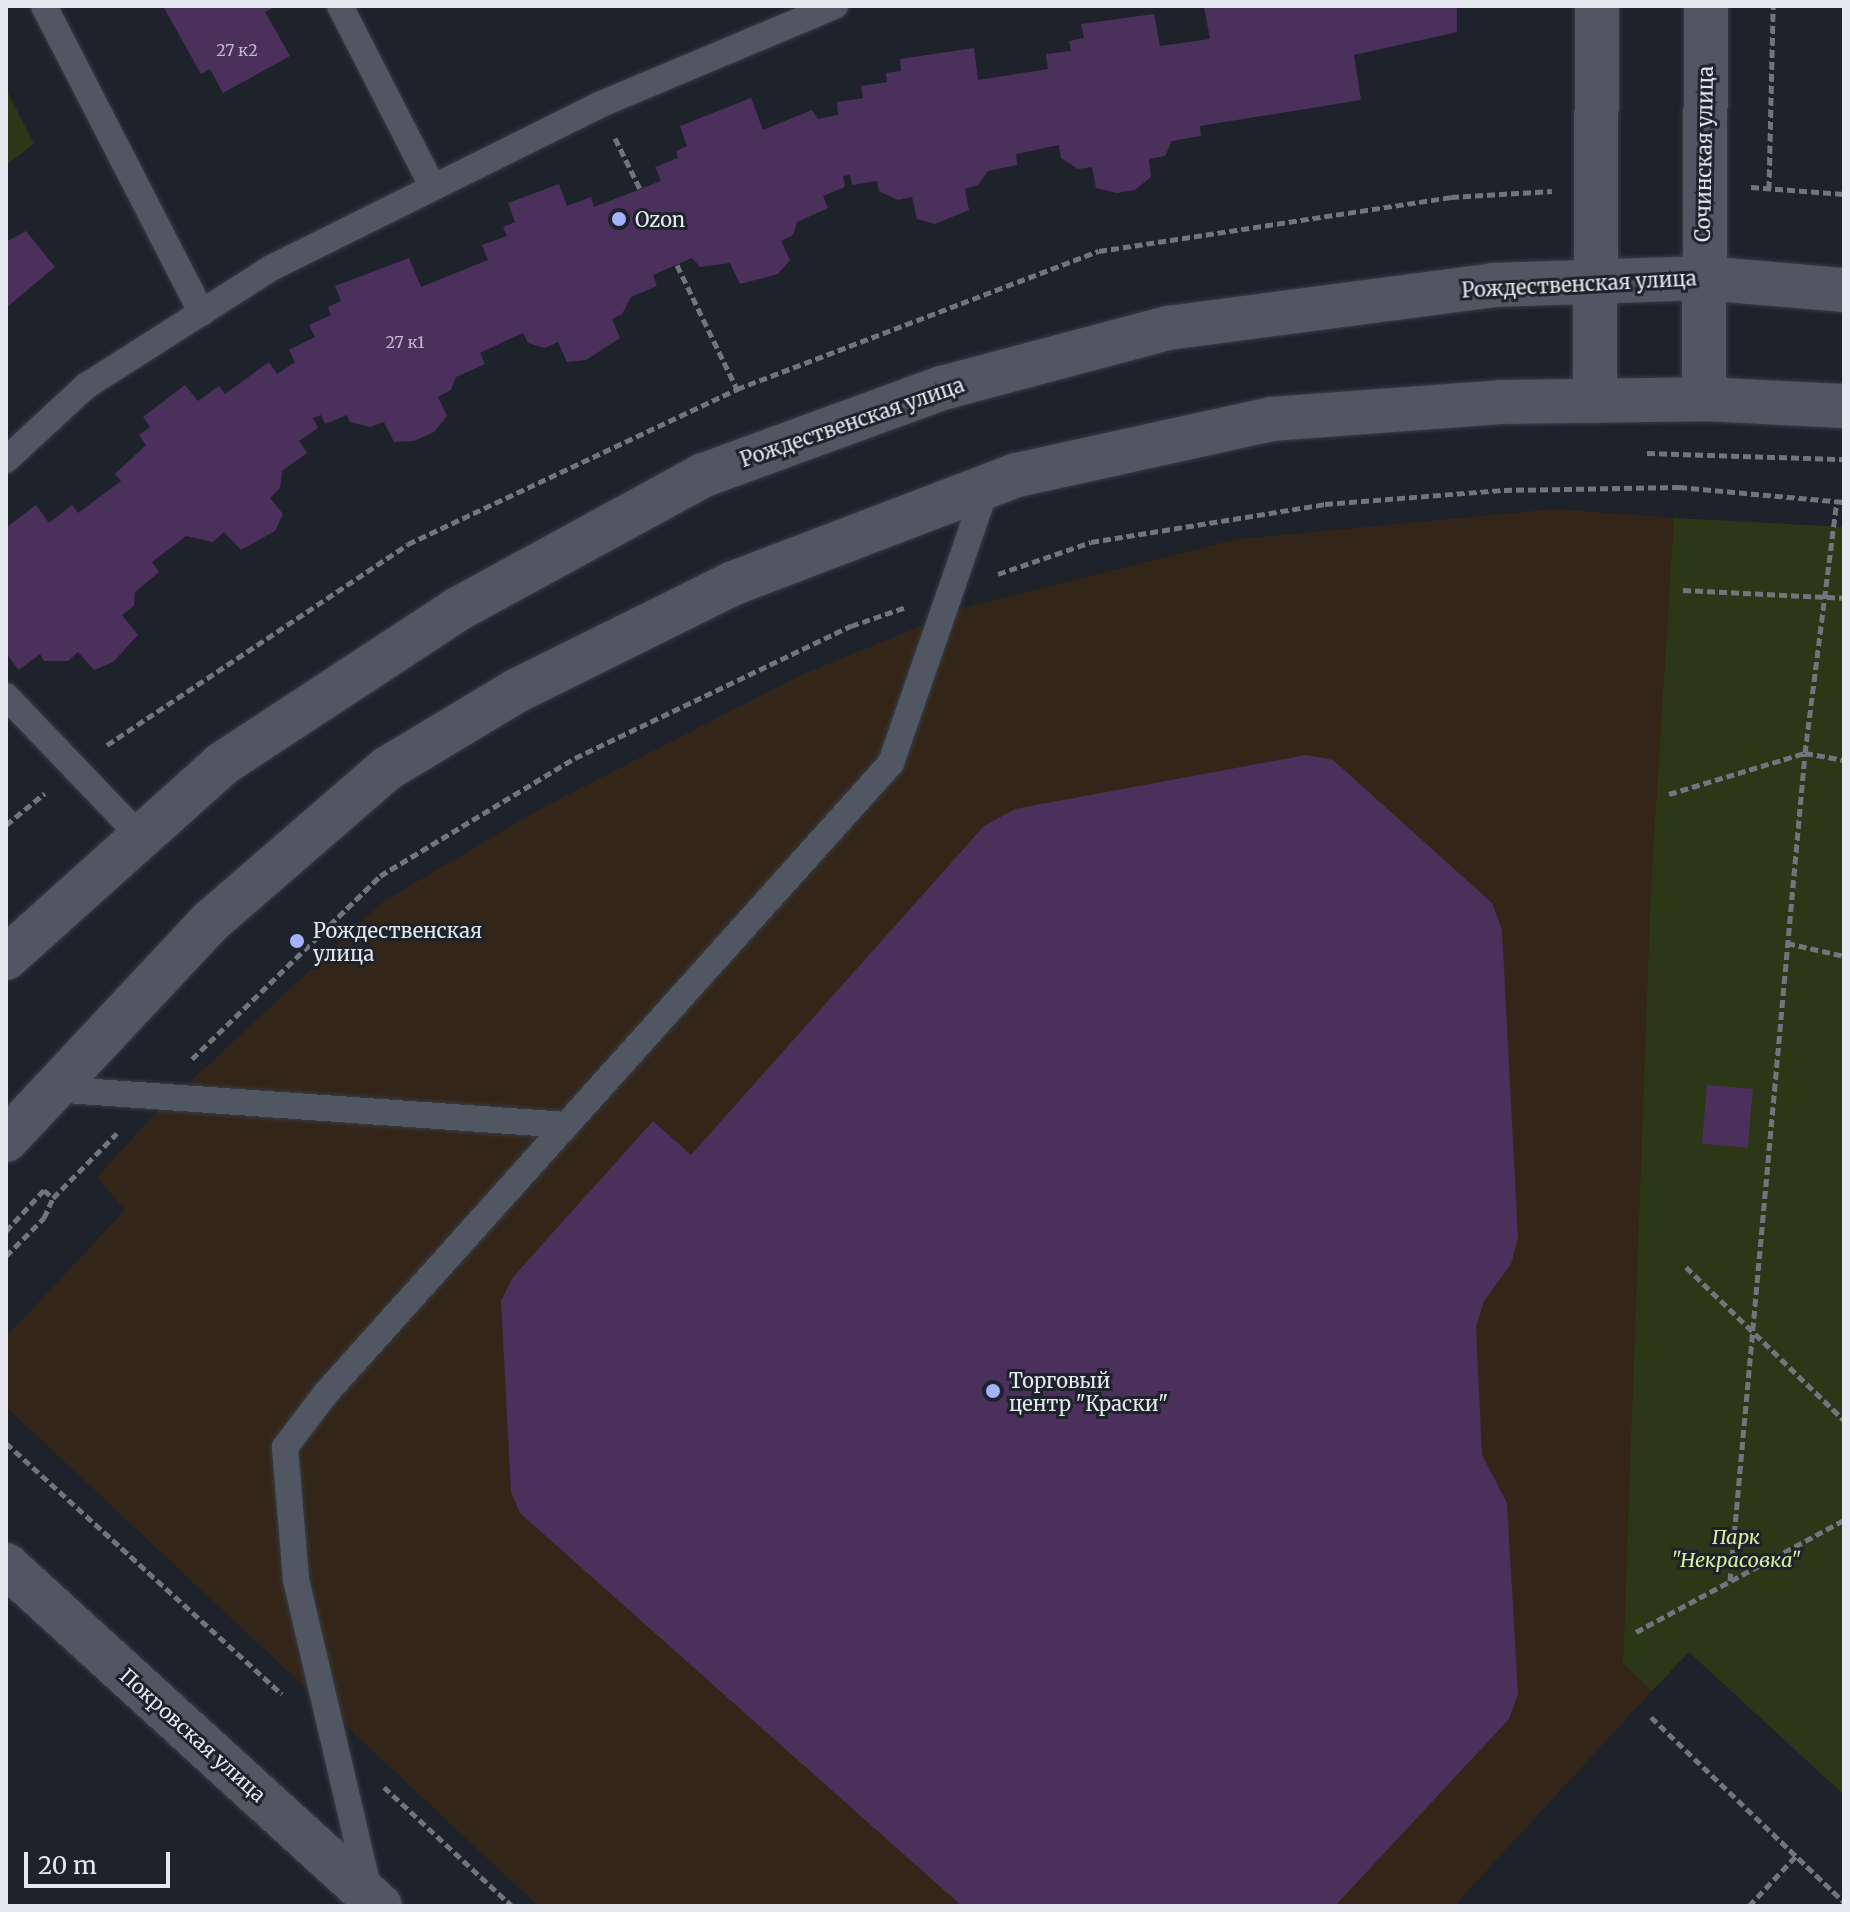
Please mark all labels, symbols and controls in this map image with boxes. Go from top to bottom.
house number: 27 к2 [216,40,258,60]
street label: Сочинская улица [1690,66,1718,242]
place label: Ozon [635,207,685,231]
marker: Ozon [610,210,628,228]
street label: Рождественская улица [1461,266,1697,302]
house number: 27 к1 [386,332,424,352]
street label: Рождественская улица [737,372,967,472]
place label: Рождественская улица [313,918,482,965]
marker: Рождественская улица [288,932,306,950]
place label: Торговый центр "Краски" [1009,1368,1168,1415]
marker: Торговый центр "Краски" [984,1382,1002,1400]
park label: Парк "Некрасовка" [1671,1524,1801,1571]
street label: Покровская улица [115,1663,271,1807]
scale bar [28,1836,174,1886]
text: 20 m [38,1850,97,1881]

